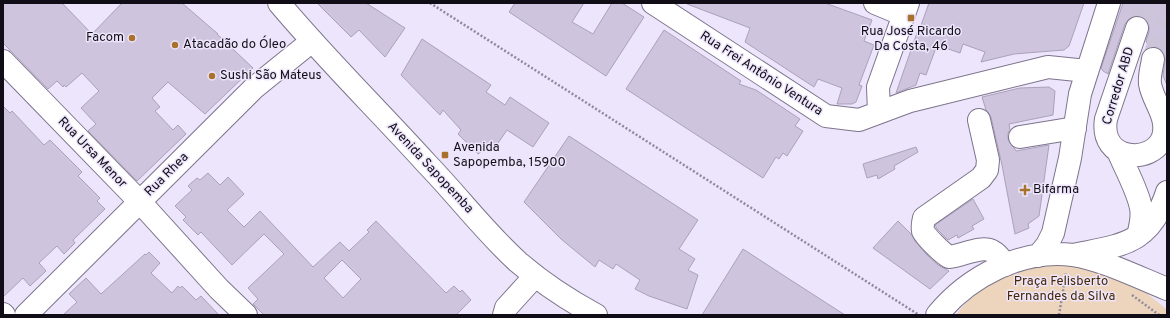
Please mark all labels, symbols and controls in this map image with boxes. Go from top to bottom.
marker: Rua José Ricardo Da Costa, 46 [906,13,916,23]
place label: Rua José Ricardo Da Costa, 46 [861,24,961,55]
street label: Rua Frei Antônio Ventura [697,28,825,120]
place label: Facom [86,30,124,46]
marker: Facom [127,33,137,43]
place label: Atacadão do Óleo [183,35,286,53]
marker: Atacadão do Óleo [170,40,180,50]
street label: Corredor ABD [1100,45,1138,127]
place label: Sushi São Mateus [220,68,322,84]
marker: Sushi São Mateus [207,71,217,81]
street label: Rua Ursa Menor [54,114,130,192]
street label: Avenida Sapopemba [383,119,477,217]
place label: Avenida Sapopemba, 15900 [453,140,566,171]
street label: Rua Rhea [142,150,192,200]
marker: Avenida Sapopemba, 15900 [440,150,450,160]
place label: Bifarma [1033,182,1079,198]
marker: Bifarma [1020,185,1030,195]
park label: Praça Felisberto Fernandes da Silva [1007,274,1115,305]

